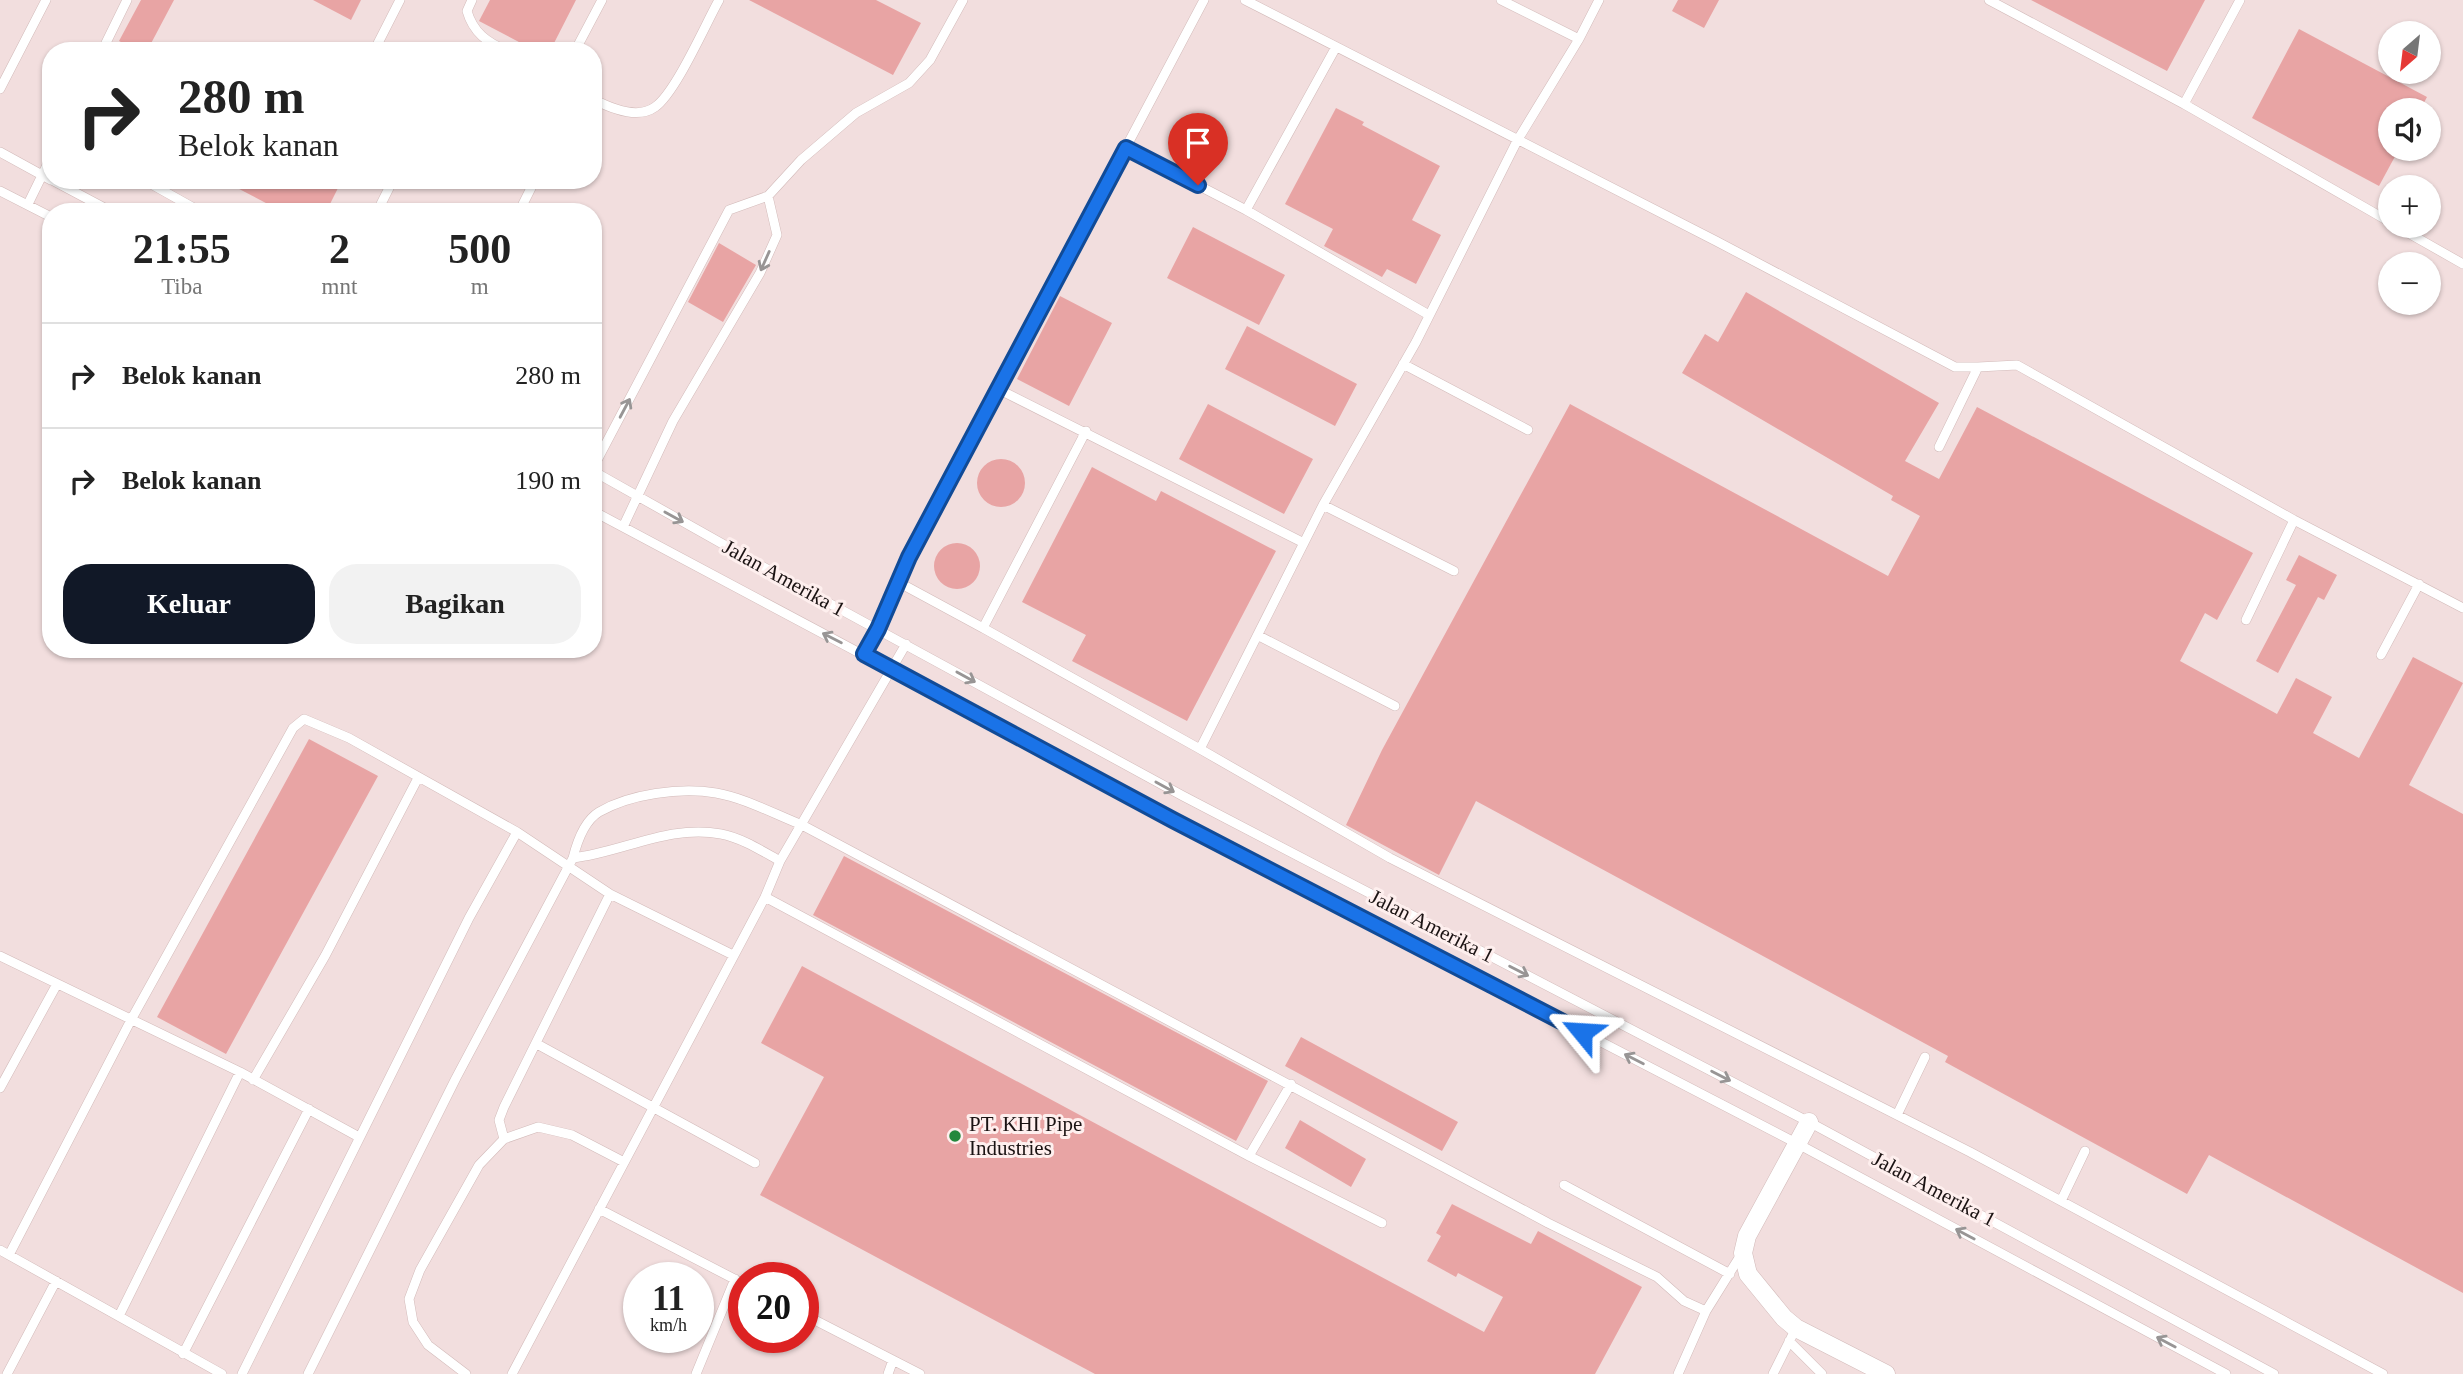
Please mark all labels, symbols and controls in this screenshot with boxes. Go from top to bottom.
north arrow [2378,21,2441,84]
map controls [2378,21,2441,315]
text: 280 m [178,69,305,124]
icon: right [63,70,154,161]
button: sound [2378,98,2441,161]
pin [1168,113,1228,185]
icon: arrive [1179,124,1217,162]
text: Belok kanan [178,127,339,163]
button: + [2378,175,2441,238]
text: 21:55 [133,226,231,272]
text: 2 [329,226,350,272]
text: 500 [448,226,511,272]
one-way arrow [758,249,771,271]
button: − [2378,252,2441,315]
text: Tiba [161,274,202,299]
text: mnt [322,274,357,299]
text: m [471,274,489,299]
icon: right [63,357,101,395]
text: Belok kanan [122,361,261,390]
text: 280 m [515,361,581,390]
one-way arrow [619,398,632,419]
icon: right [63,462,101,500]
text: Belok kanan [122,466,261,495]
text: 190 m [515,466,581,495]
one-way arrow [663,511,684,524]
street label: Jalan Amerika 1 [719,534,849,622]
button: Keluar [63,564,315,644]
button: Bagikan [329,564,581,644]
one-way arrow [823,630,843,644]
one-way arrow [955,671,976,684]
one-way arrow [1155,780,1175,794]
street label: Jalan Amerika 1 [1366,884,1498,968]
one-way arrow [1508,965,1529,978]
position arrow [1545,995,1619,1069]
one-way arrow [1624,1052,1645,1066]
one-way arrow [1710,1070,1731,1083]
place label: PT. KHI Pipe Industries [969,1112,1082,1160]
marker: PT. KHI Pipe Industries [947,1128,963,1144]
street label: Jalan Amerika 1 [1868,1146,2000,1232]
one-way arrow [1956,1227,1976,1241]
speed limit sign: 20 [728,1262,819,1353]
text: 11 [652,1279,685,1318]
text: km/h [650,1315,687,1335]
one-way arrow [2156,1335,2177,1348]

